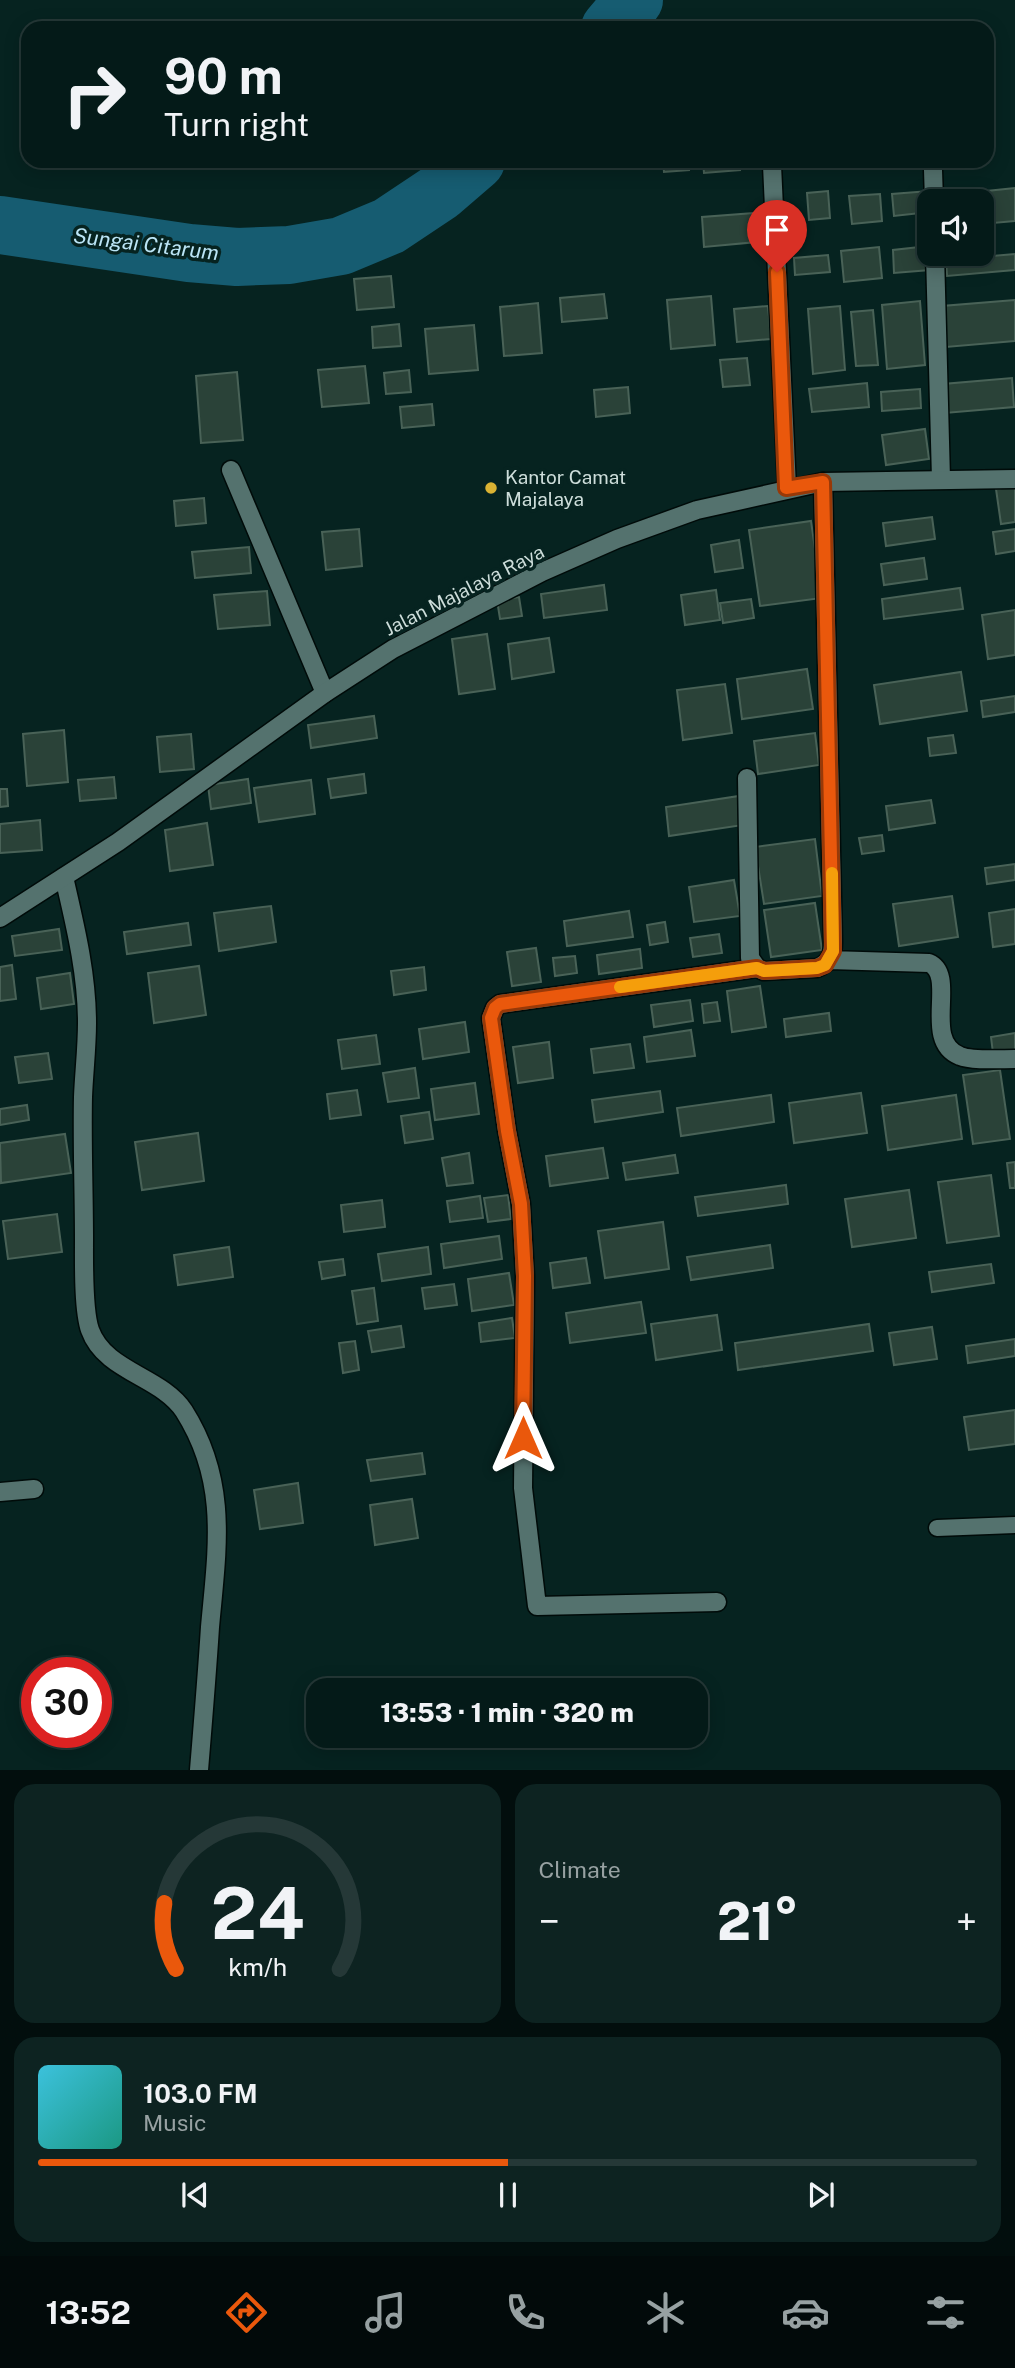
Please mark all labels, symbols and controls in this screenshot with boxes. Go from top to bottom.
text: 90 m [164,47,283,105]
icon: right [49,49,140,140]
text: Turn right [164,106,309,143]
map controls [917,189,994,266]
button: sound [917,189,994,266]
pin [747,200,807,272]
icon: arrive [758,211,796,249]
water label: Sungai Citarum [72,223,220,265]
place label: Kantor Camat Majalaya [505,466,626,510]
marker: Kantor Camat Majalaya [483,480,499,496]
street label: Jalan Majalaya Raya [380,540,548,640]
position arrow [486,1401,560,1475]
speed limit sign: 30 [21,1657,112,1748]
text: 13:53 · 1 min · 320 m [380,1697,634,1728]
text: Climate [539,1856,621,1883]
text: 24 [210,1871,304,1956]
text: 21° [717,1891,799,1952]
text: − [539,1899,560,1944]
text: + [956,1899,977,1944]
text: km/h [228,1952,287,1982]
text: 103.0 FM [143,2078,258,2109]
text: Music [143,2109,207,2136]
icon: previous [176,2176,214,2214]
icon: pause [489,2176,527,2214]
icon: next [802,2176,840,2214]
icon: directions [222,2288,271,2337]
icon: music [361,2288,410,2337]
icon: phone [501,2288,550,2337]
icon: climate [641,2288,690,2337]
icon: car [781,2288,830,2337]
icon: filters [921,2288,970,2337]
text: 13:52 [45,2294,131,2331]

